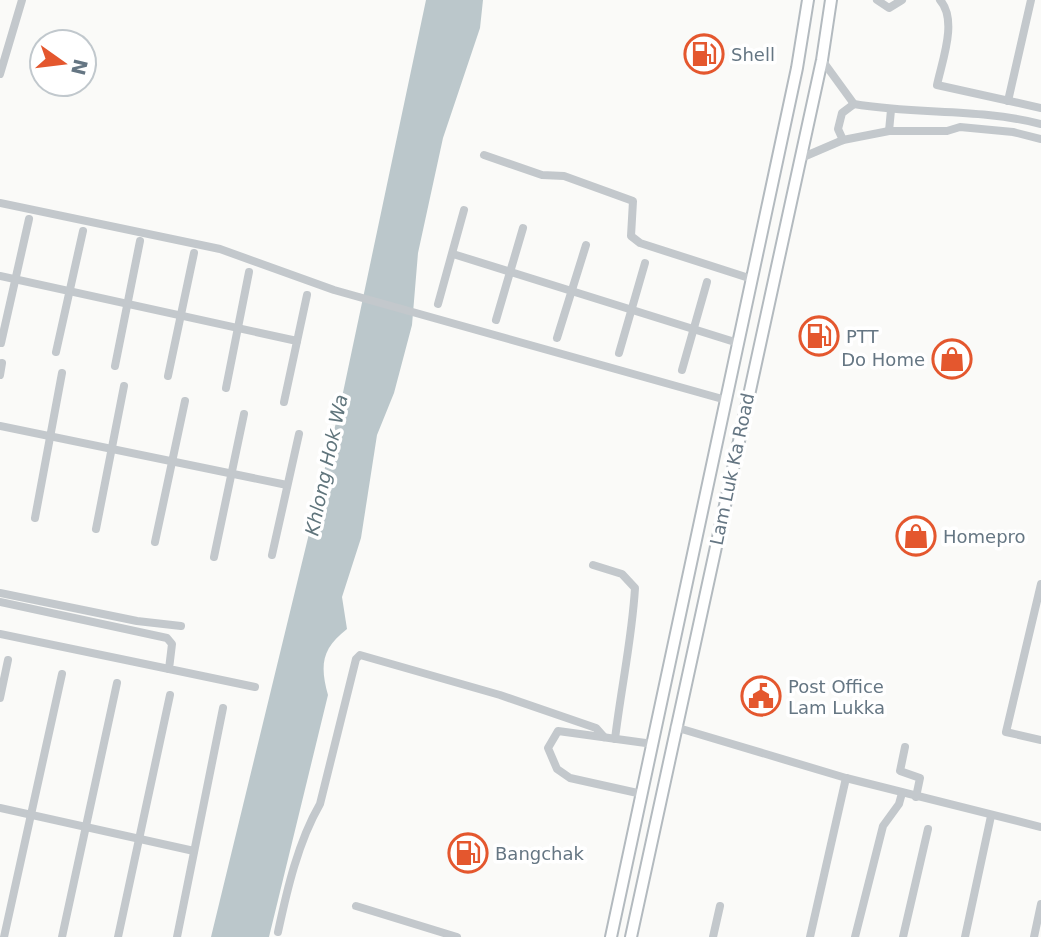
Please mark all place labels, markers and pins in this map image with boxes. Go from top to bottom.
fuel station icon: Shell [683,33,725,75]
place label: Shell [731,44,775,65]
fuel station icon: PTT [798,315,840,357]
place label: PTT [846,326,880,347]
shop icon: Do Home [931,338,973,380]
place label: Do Home [841,349,925,370]
shop icon: Homepro [895,515,937,557]
place label: Homepro [943,526,1026,547]
public building icon: Post Office Lam Lukka [740,675,782,717]
place label: Post Office Lam Lukka [788,676,885,718]
fuel station icon: Bangchak [447,832,489,874]
place label: Bangchak [495,843,585,864]

